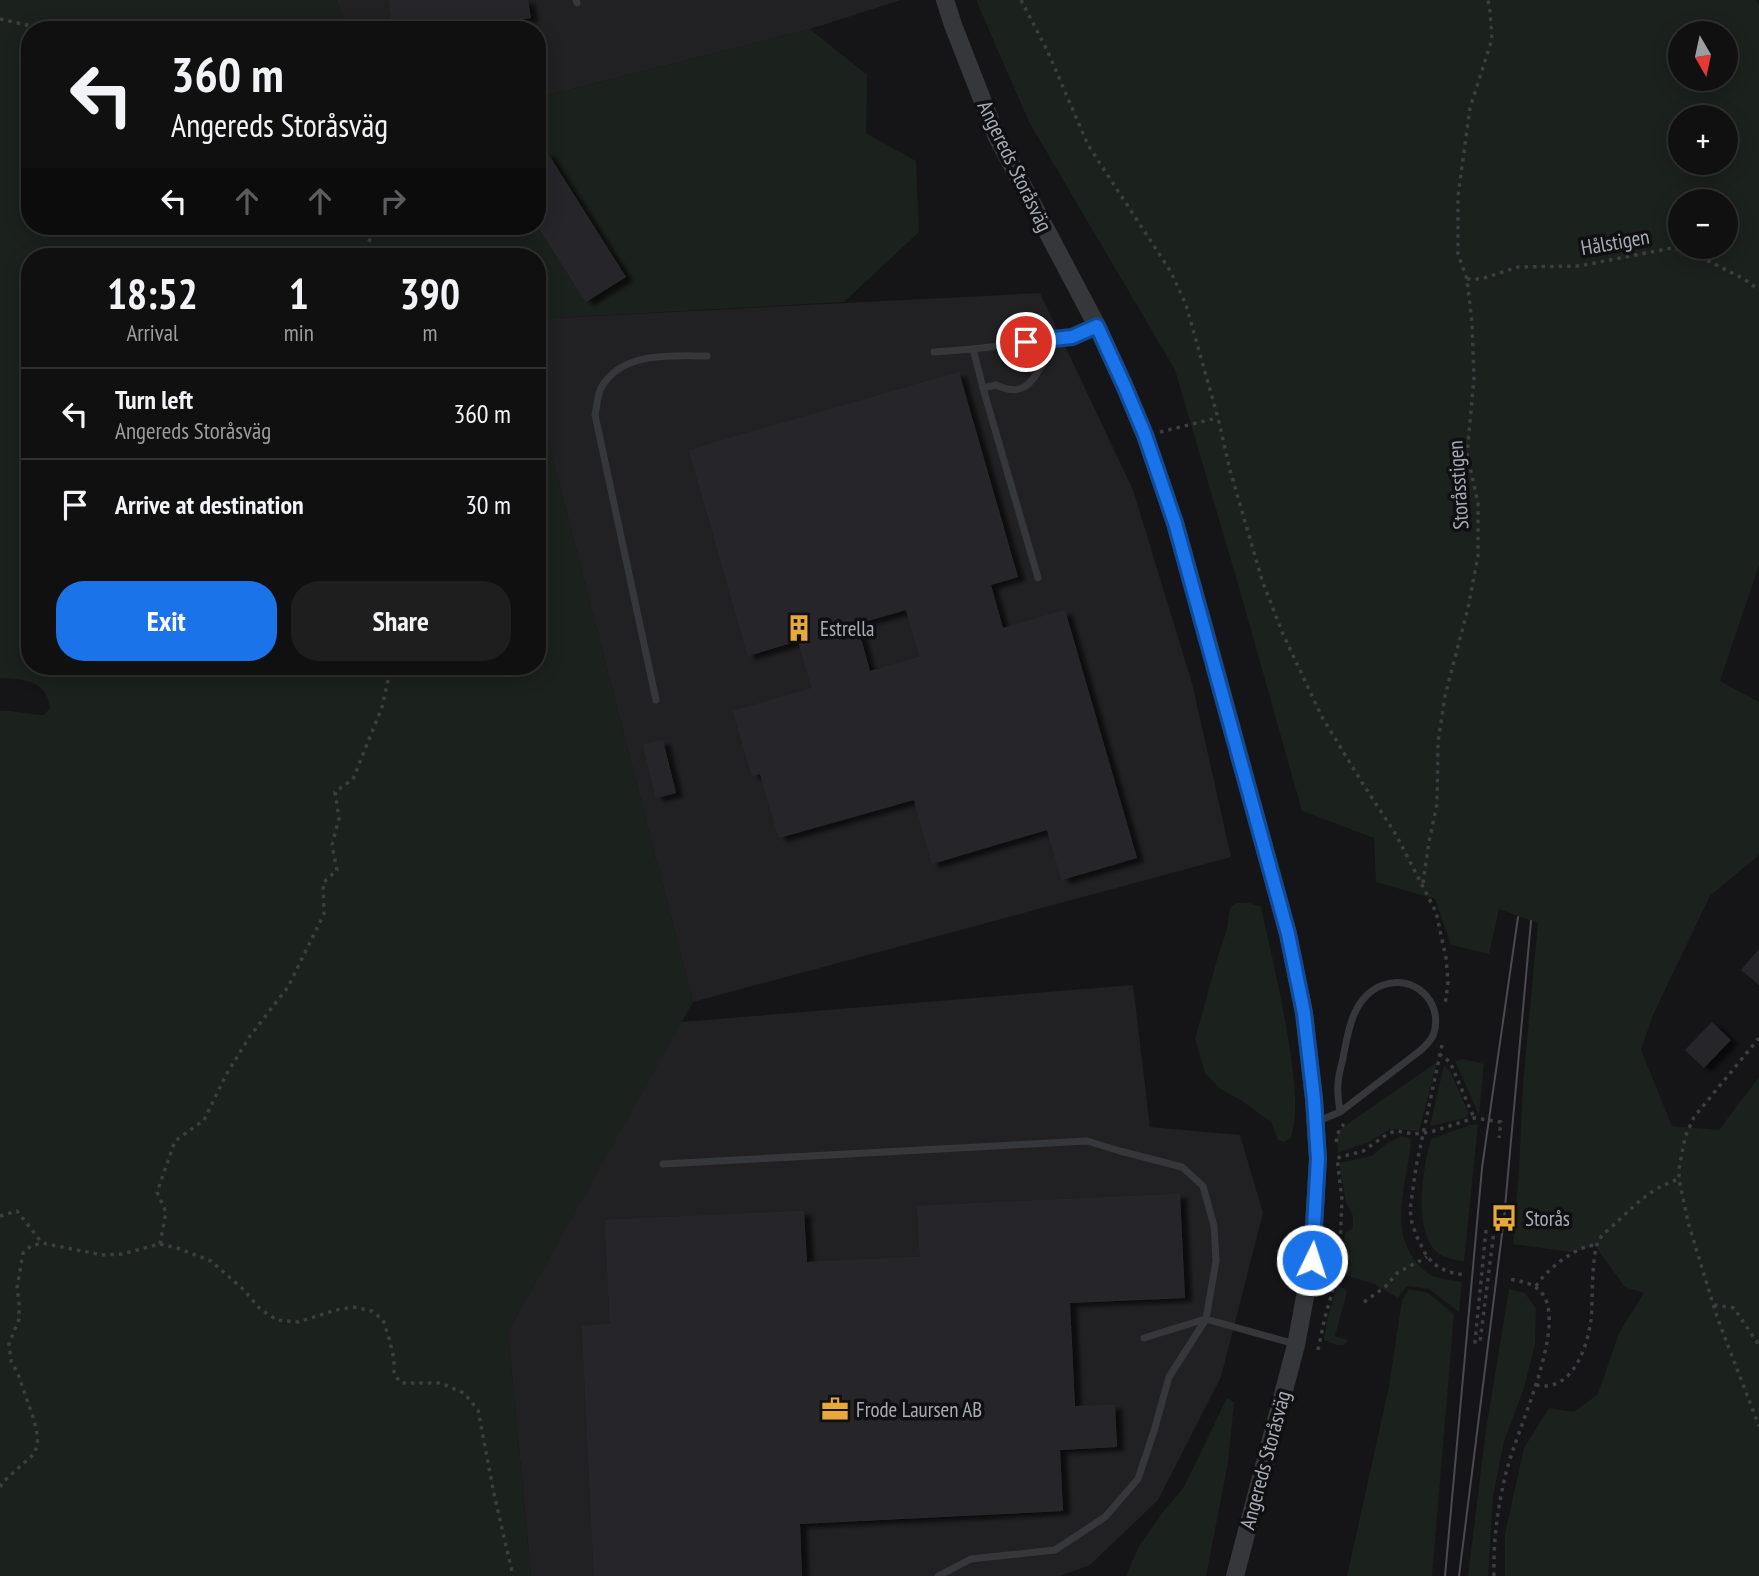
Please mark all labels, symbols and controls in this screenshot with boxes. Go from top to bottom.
north arrow [1668,21,1738,91]
map controls [1668,21,1738,259]
text: 360 m [171,42,284,106]
icon: left [56,49,147,140]
street label: Angereds Storåsväg [972,96,1058,236]
text: Angereds Storåsväg [171,104,388,146]
button: + [1668,105,1738,175]
icon: left [155,182,193,220]
icon: ahead [228,182,266,220]
icon: ahead [301,182,339,220]
icon: right [374,182,412,220]
button: − [1668,189,1738,259]
street label: Hålstigen [1579,223,1651,261]
text: 18:52 [107,266,198,321]
text: 1 [289,266,309,321]
text: 390 [400,266,460,321]
pin [996,312,1056,372]
text: Arrival [126,318,178,347]
text: min [284,318,314,347]
text: m [422,318,437,347]
icon: arrive [1007,323,1045,361]
text: Turn left [115,383,193,416]
icon: left [56,395,94,433]
text: 360 m [453,397,511,430]
text: Angereds Storåsväg [115,416,271,445]
street label: Storåsstigen [1441,440,1475,530]
icon: arrive [56,486,94,524]
text: Arrive at destination [115,488,304,521]
text: 30 m [465,488,511,521]
button: Exit [56,581,277,661]
button: Share [291,581,511,661]
building icon: Estrella [784,613,814,643]
place label: Estrella [820,615,875,642]
bus stop icon: Storås [1489,1203,1519,1233]
place label: Storås [1525,1205,1570,1232]
position arrow [1275,1223,1349,1297]
street label: Angereds Storåsväg [1234,1388,1296,1532]
office icon: Frode Laursen AB [820,1394,850,1424]
place label: Frode Laursen AB [856,1396,982,1423]

